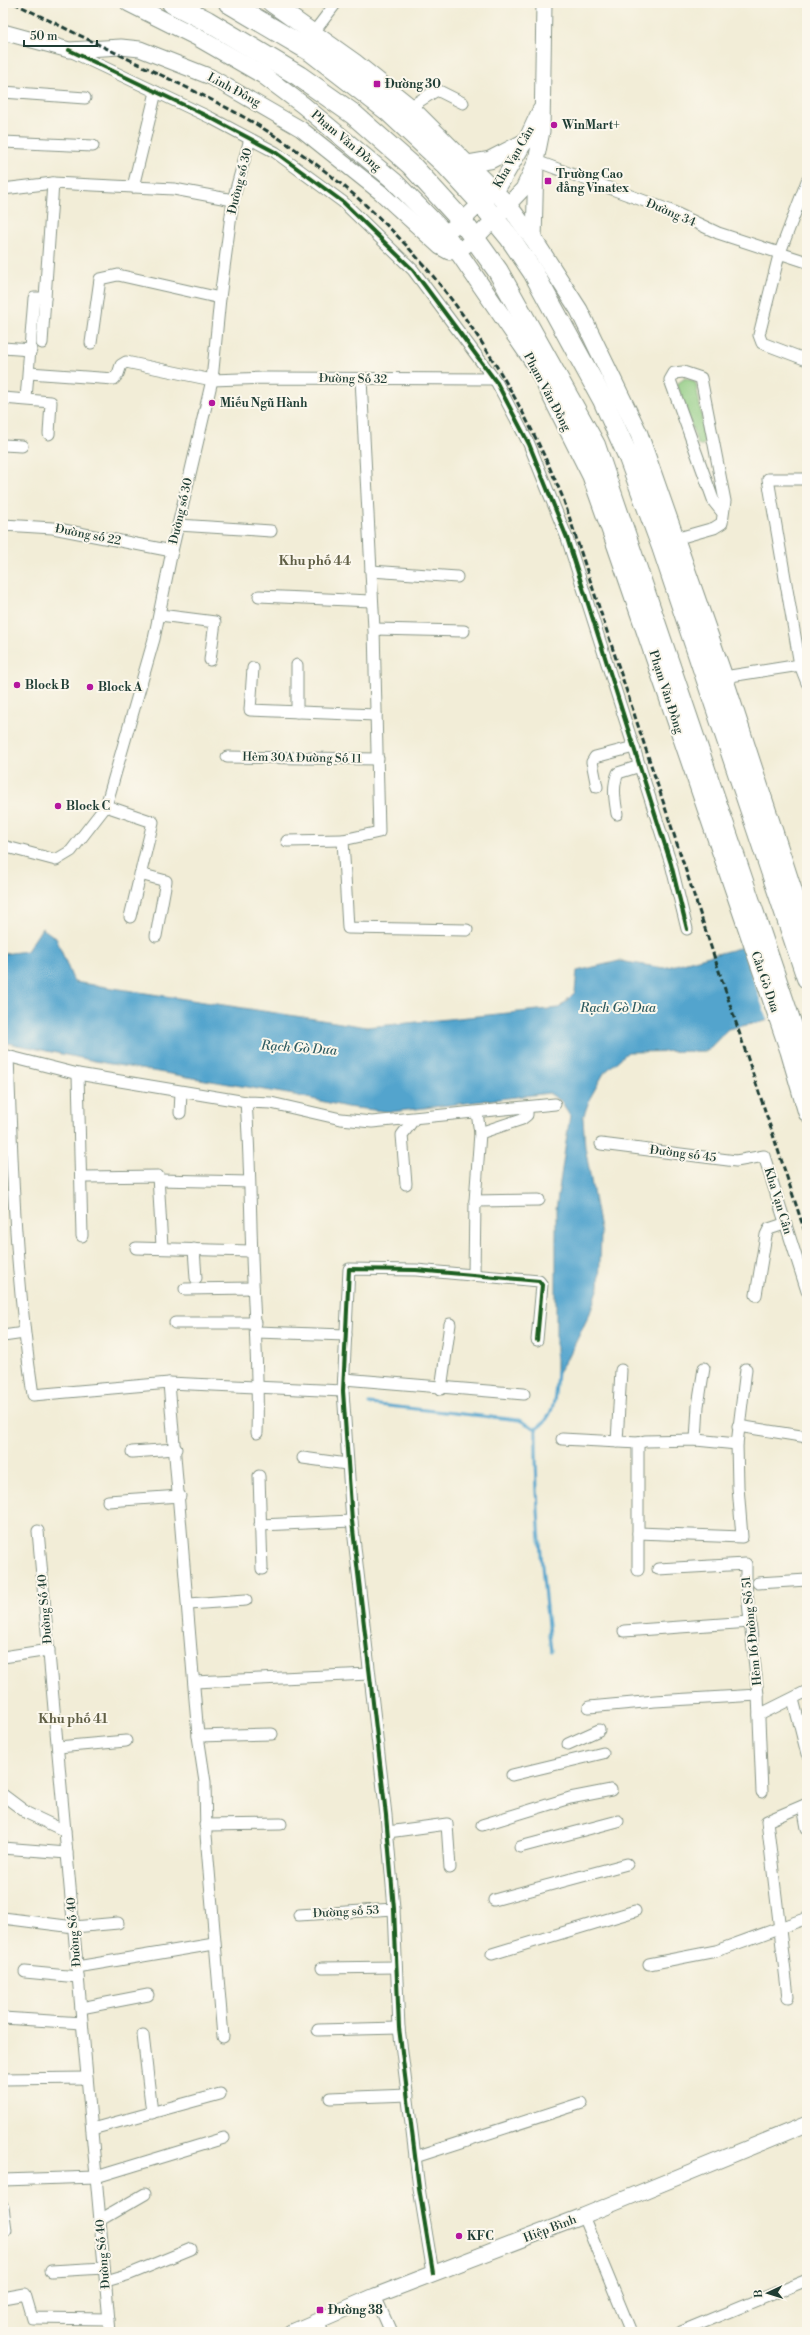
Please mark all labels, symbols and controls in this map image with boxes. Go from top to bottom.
scale bar [24,22,97,48]
text: 50 m [30,29,58,44]
street label: Linh Đông [205,70,264,111]
place label: Đường 30 [384,77,441,92]
marker: Đường 30 [372,79,382,89]
street label: Phạm Văn Đồng [308,107,385,175]
place label: WinMart+ [561,118,620,133]
marker: WinMart+ [549,120,559,130]
street label: Kha Vạn Cân [490,123,538,191]
street label: Đường số 30 [225,146,255,216]
place label: Trường Cao đẳng Vinatex [556,167,629,196]
marker: Trường Cao đẳng Vinatex [543,176,553,186]
street label: Đường 34 [644,196,698,230]
street label: Phạm Văn Đồng [520,350,574,435]
street label: Đường Số 32 [319,371,387,387]
place label: Miếu Ngũ Hành [220,396,308,411]
marker: Miếu Ngũ Hành [207,398,217,408]
street label: Đường số 30 [166,476,196,546]
street label: Đường số 22 [54,521,122,549]
district label: Khu phố 44 [279,553,351,569]
street label: Phạm Văn Đồng [645,648,687,736]
place label: Block B [25,678,70,693]
marker: Block B [12,680,22,690]
place label: Block A [98,680,143,695]
marker: Block A [85,682,95,692]
street label: Hẻm 30A Đường Số 11 [242,749,363,767]
place label: Block C [66,799,110,814]
marker: Block C [53,801,63,811]
street label: Cầu Gò Dưa [748,949,783,1016]
water label: Rạch Gò Dưa [579,1000,657,1016]
water label: Rạch Gò Dưa [260,1037,338,1059]
street label: Đường số 45 [649,1142,718,1166]
street label: Kha Vạn Cân [761,1166,795,1236]
street label: Đường Số 40 [34,1573,56,1644]
street label: Hẻm 16 Đường Số 51 [739,1575,765,1686]
district label: Khu phố 41 [38,1711,108,1727]
street label: Đường Số 40 [63,1896,85,1967]
street label: Đường số 53 [312,1903,380,1921]
street label: Hiệp Bình [521,2212,579,2246]
street label: Đường Số 40 [92,2218,114,2289]
place label: KFC [467,2229,494,2244]
marker: KFC [454,2231,464,2241]
north arrow [748,2273,788,2313]
text: B [752,2289,766,2298]
place label: Đường 38 [327,2303,383,2318]
marker: Đường 38 [315,2305,325,2315]

